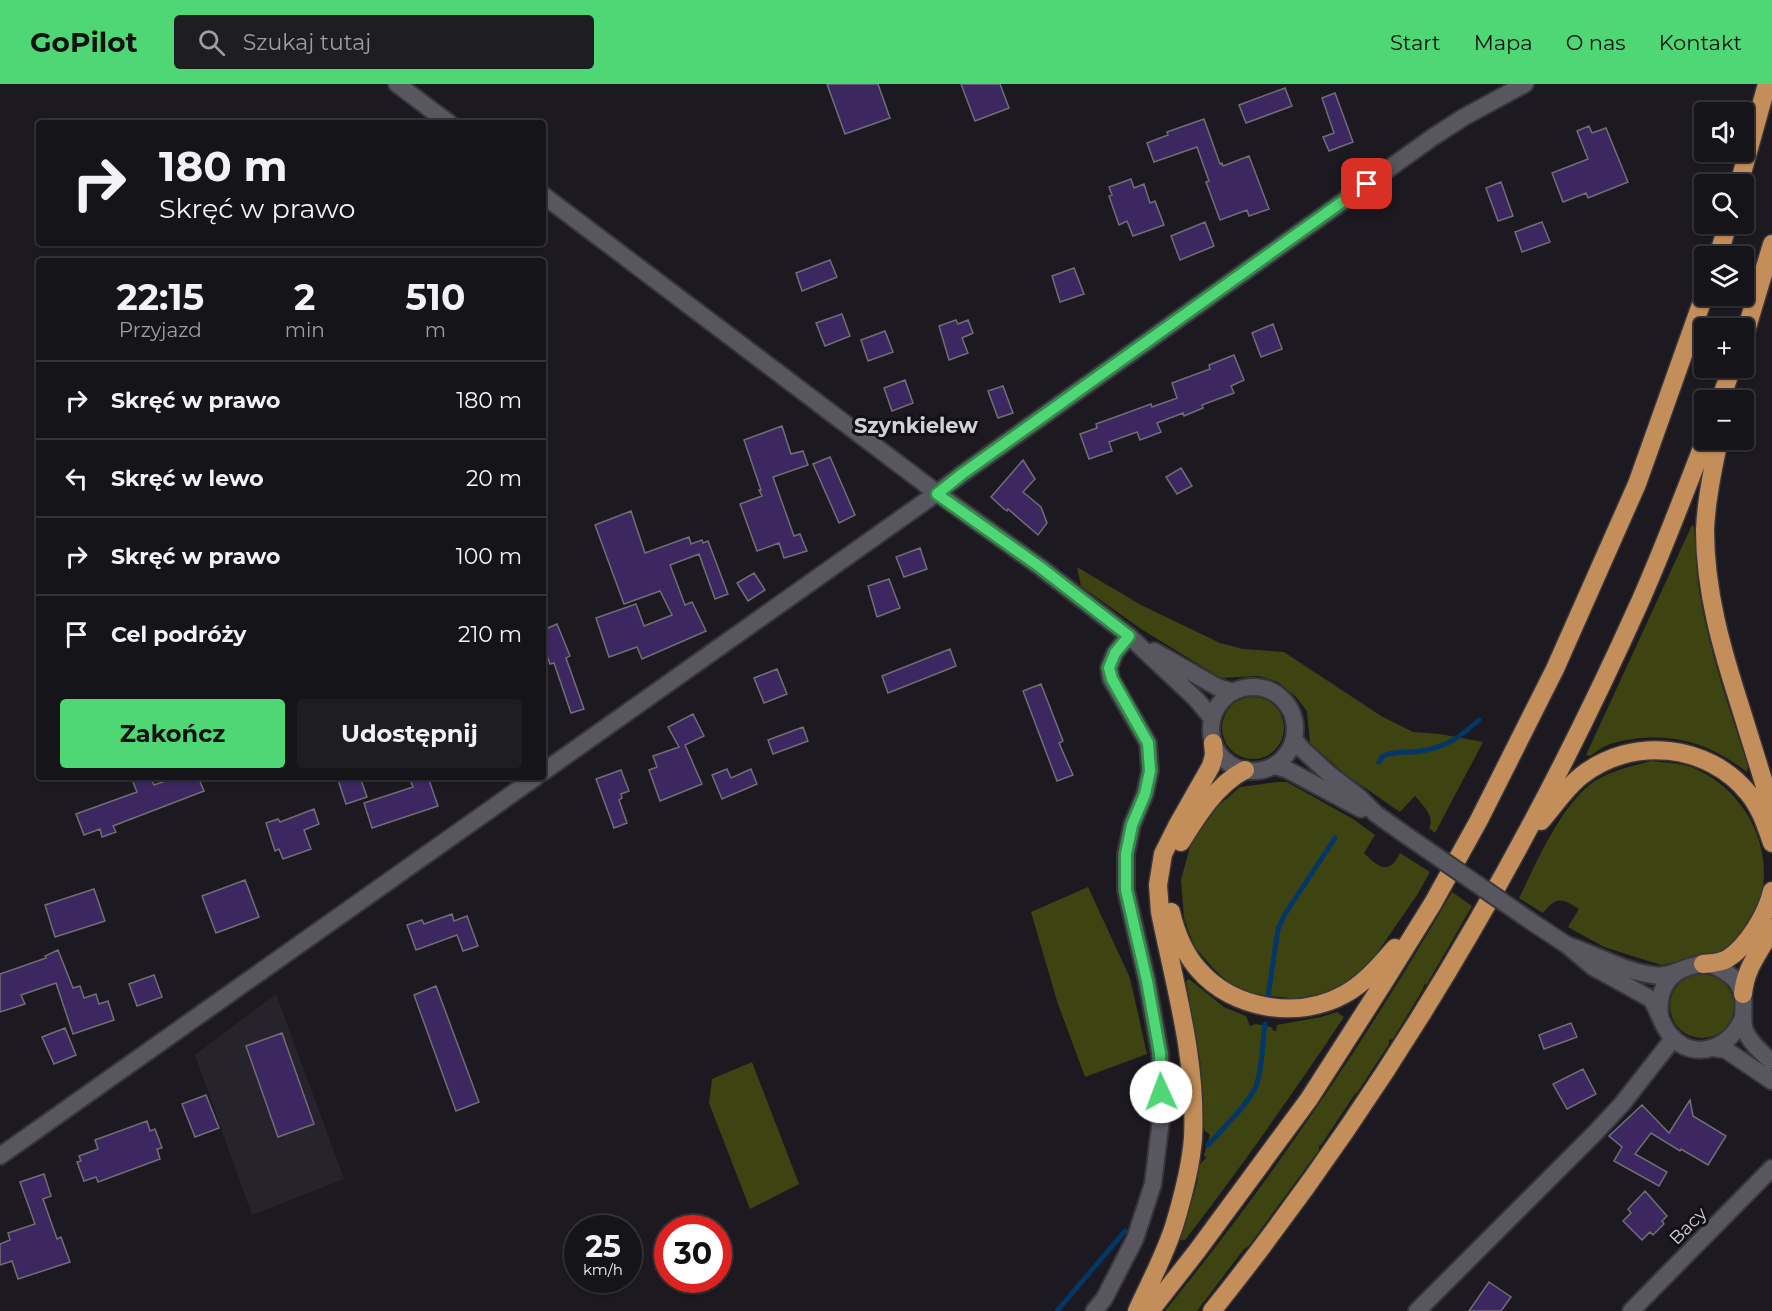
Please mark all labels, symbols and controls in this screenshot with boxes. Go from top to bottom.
search box [174,15,594,69]
text: GoPilot [30,25,138,59]
icon: search [195,26,228,59]
text: Szukaj tutaj [243,29,371,56]
text: Start [1390,30,1441,55]
text: Mapa [1474,30,1533,55]
text: O nas [1566,30,1626,55]
text: Kontakt [1659,30,1742,55]
map controls [1694,102,1754,450]
button: sound [1694,102,1754,162]
text: 180 m [159,140,288,192]
icon: right [60,144,138,222]
pin [1341,158,1392,209]
icon: arrive [1350,167,1383,200]
button: search [1694,174,1754,234]
text: Skręć w prawo [159,192,355,225]
button: layers [1694,246,1754,306]
text: 22:15 [117,275,204,319]
text: 2 [294,275,315,319]
text: 510 [405,275,465,319]
text: Przyjazd [119,318,202,342]
text: min [285,318,325,342]
text: m [425,318,446,342]
button: + [1694,318,1754,378]
icon: right [60,384,93,417]
text: Skręć w prawo [111,387,280,414]
text: 180 m [456,387,522,414]
button: − [1694,390,1754,450]
district label: Szynkielew [854,413,978,438]
icon: left [60,462,93,495]
text: Skręć w lewo [111,465,264,492]
text: 20 m [466,465,522,492]
icon: right [60,540,93,573]
text: Skręć w prawo [111,543,280,570]
text: 100 m [456,543,522,570]
icon: arrive [60,618,93,651]
text: Cel podróży [111,621,247,648]
text: 210 m [458,621,522,648]
button: Zakończ [60,699,285,768]
button: Udostępnij [297,699,522,768]
position arrow [1129,1060,1193,1124]
street label: Bacy [1665,1202,1712,1249]
speed limit sign: 30 [654,1215,732,1293]
text: 25 [585,1228,621,1265]
text: km/h [583,1260,623,1279]

